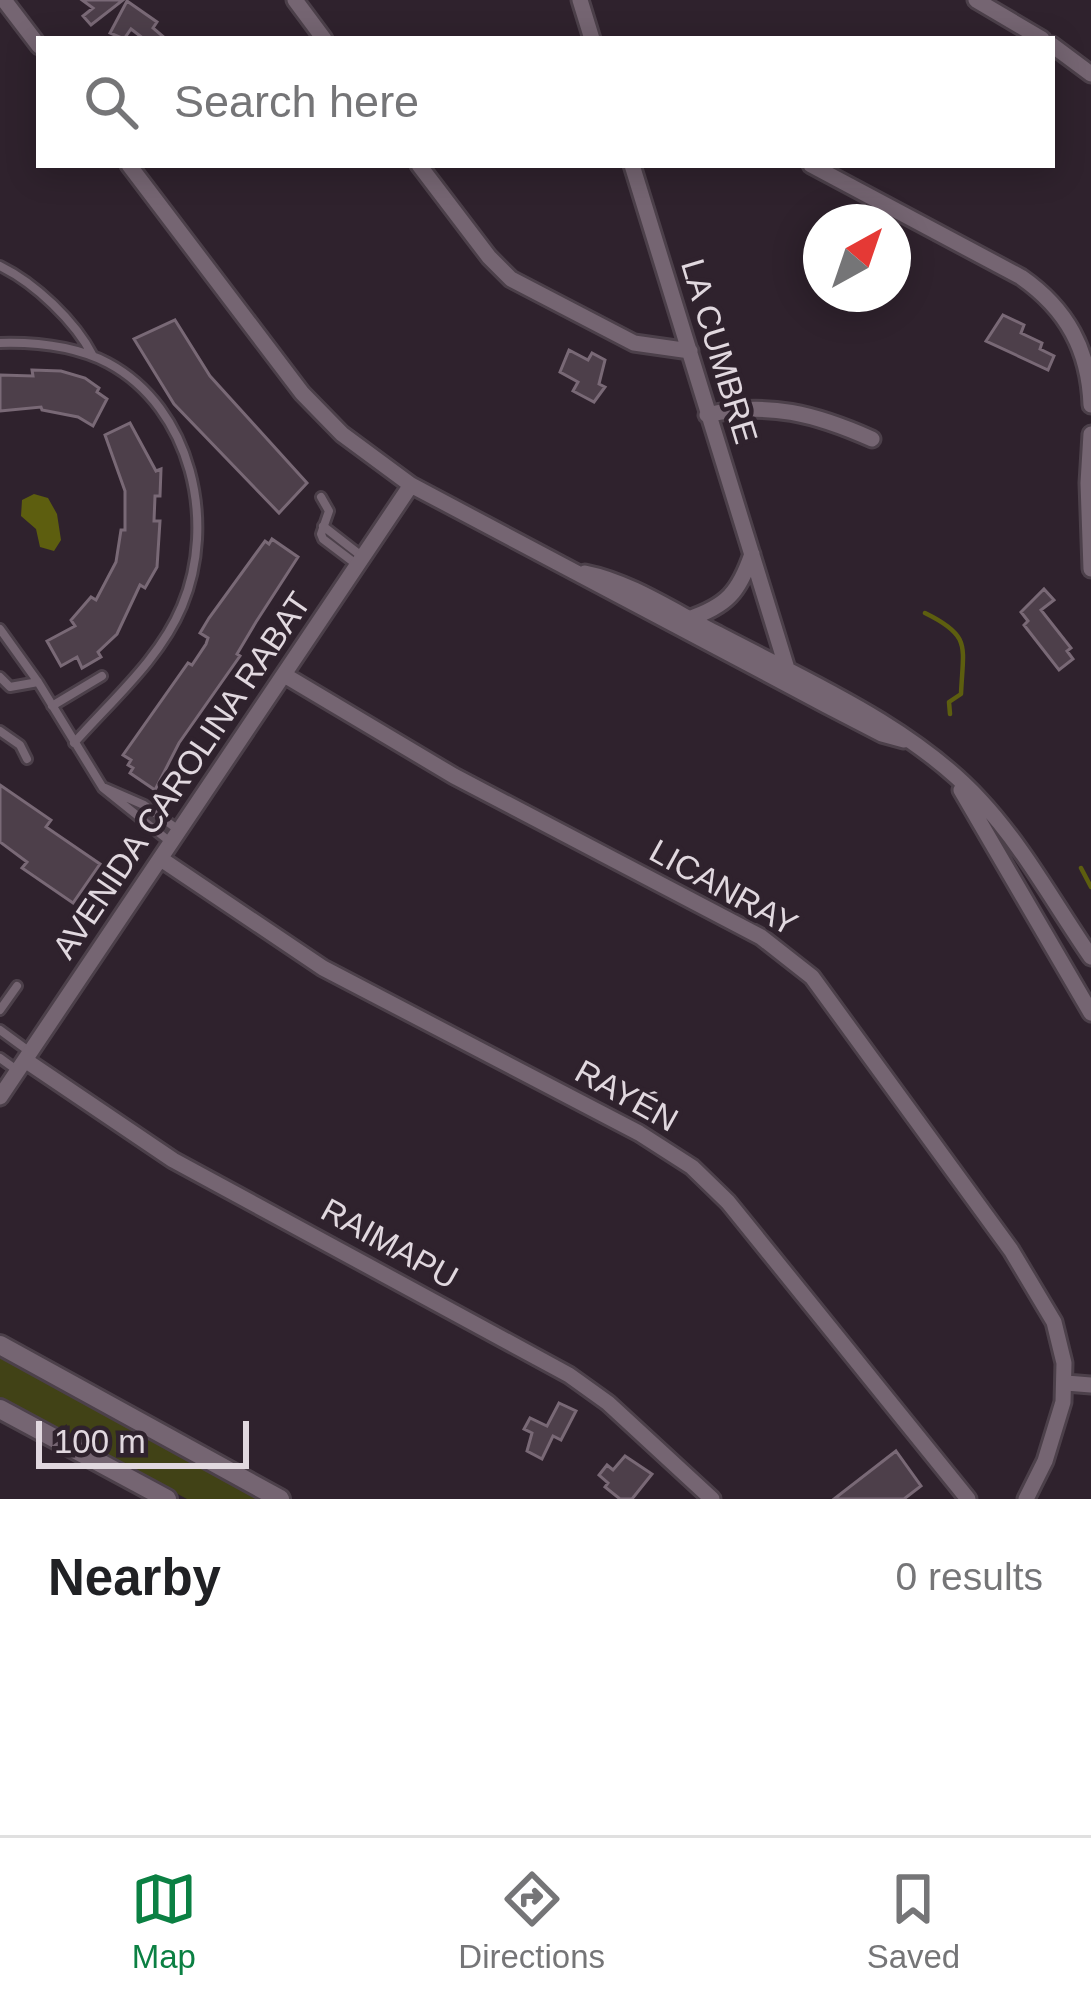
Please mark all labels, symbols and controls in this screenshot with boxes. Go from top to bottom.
search box [36,36,1055,168]
icon: search [78,69,144,135]
text: Search here [174,76,419,127]
north arrow [803,204,911,312]
street label: LA CUMBRE [674,255,765,448]
street label: AVENIDA CAROLINA RABAT [45,585,318,965]
street label: LICANRAY [644,832,804,943]
street label: RAYÉN [569,1052,684,1139]
street label: RAIMAPU [315,1191,464,1296]
scale bar [36,1415,249,1468]
text: 100 m [54,1423,146,1460]
text: Nearby [48,1549,221,1606]
text: 0 results [896,1555,1043,1598]
tab: Map [131,1866,197,1976]
tab: Directions [458,1866,605,1976]
tab: Saved [867,1866,960,1976]

